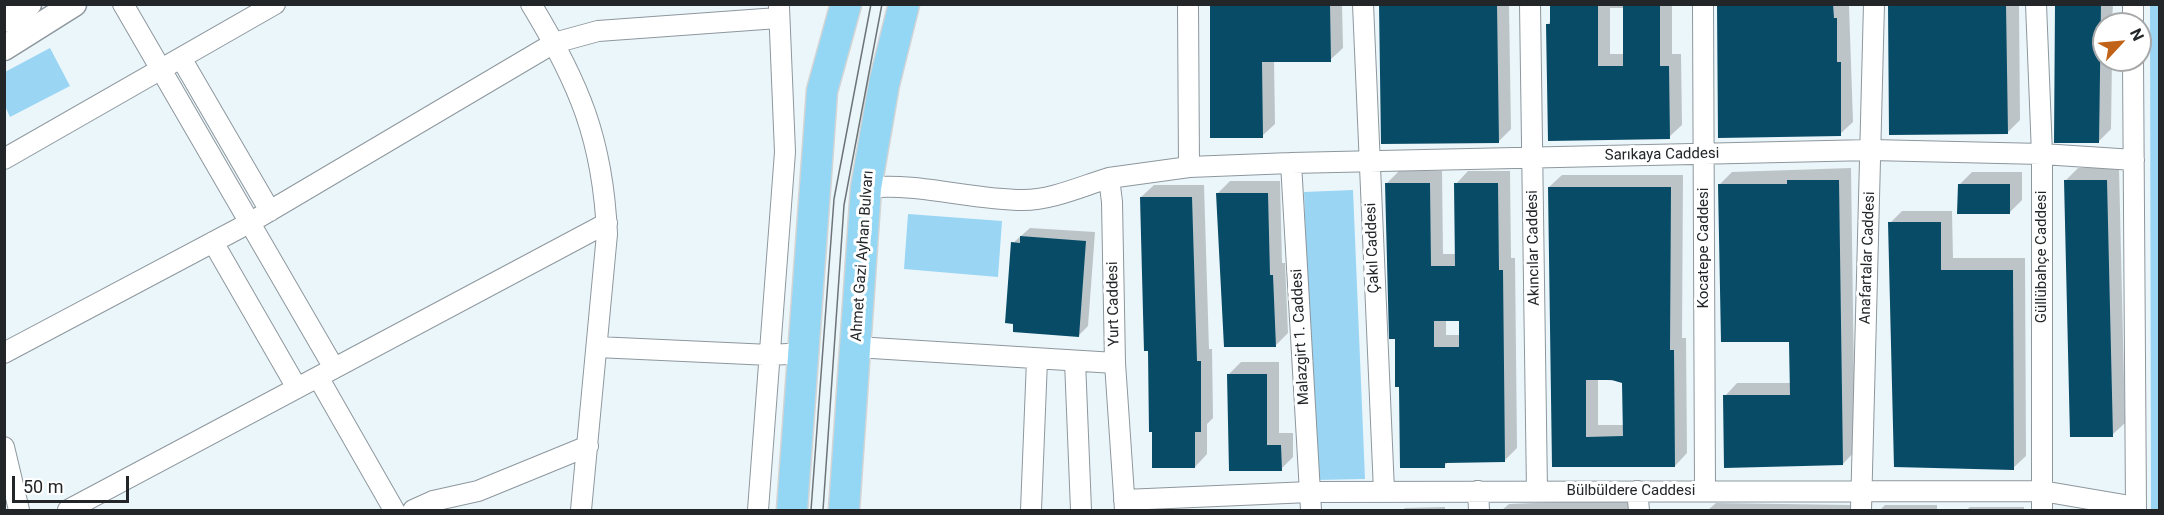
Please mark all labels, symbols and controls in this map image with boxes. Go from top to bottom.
north arrow [2092,12,2152,72]
text: N [2126,26,2148,44]
street label: Sarıkaya Caddesi [1605,145,1719,165]
street label: Ahmet Gazi Ayhan Bulvarı [848,170,878,342]
street label: Kocatepe Caddesi [1695,188,1713,308]
street label: Akıncılar Caddesi [1524,190,1544,306]
street label: Anafartalar Caddesi [1857,191,1879,325]
street label: Güllübahçe Caddesi [2033,191,2051,323]
street label: Çakıl Caddesi [1362,202,1384,294]
street label: Yurt Caddesi [1104,261,1124,347]
street label: Malazgirt 1. Caddesi [1288,268,1314,406]
scale bar [15,464,132,502]
text: 50 m [23,476,63,497]
street label: Bülbüldere Caddesi [1567,482,1695,500]

